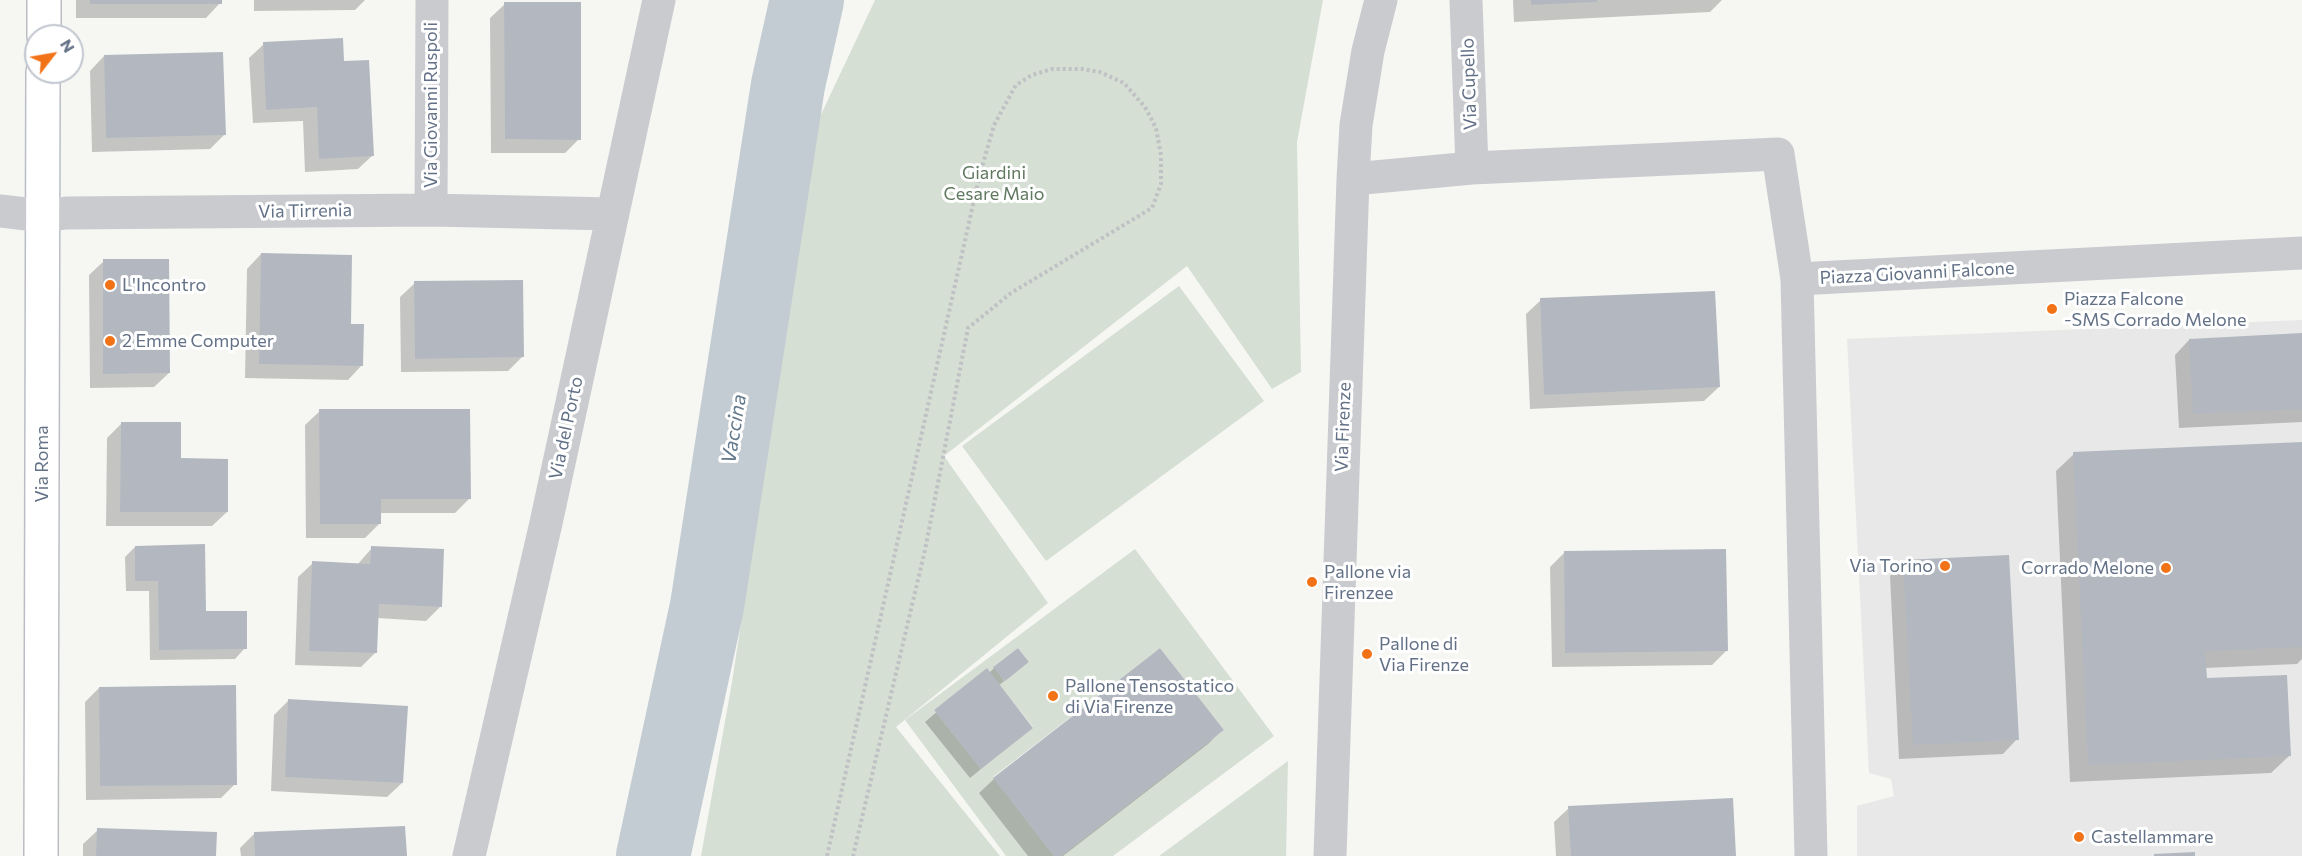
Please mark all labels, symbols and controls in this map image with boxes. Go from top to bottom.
street label: Via Giovanni Ruspoli [420,22,442,188]
north arrow [24,24,84,84]
text: N [57,35,79,56]
street label: Via Cupello [1457,38,1481,130]
park label: Giardini Cesare Maio [943,162,1045,204]
street label: Via Tirrenia [258,199,352,223]
street label: Piazza Giovanni Falcone [1819,257,2015,289]
place label: L'Incontro [122,274,206,296]
marker: L'Incontro [103,278,117,292]
place label: Piazza Falcone -SMS Corrado Melone [2064,288,2247,330]
marker: Piazza Falcone -SMS Corrado Melone [2045,302,2059,316]
place label: 2 Emme Computer [122,330,274,352]
marker: 2 Emme Computer [103,334,117,348]
street label: Via del Porto [545,375,587,481]
street label: Via Firenze [1331,382,1355,472]
water label: Vaccina [717,393,751,465]
street label: Via Roma [31,425,53,503]
place label: Via Torino [1849,555,1933,577]
place label: Corrado Melone [2021,557,2154,579]
marker: Via Torino [1938,559,1952,573]
place label: Pallone via Firenzee [1324,561,1411,604]
marker: Corrado Melone [2159,561,2173,575]
marker: Pallone via Firenzee [1305,575,1319,589]
place label: Pallone di Via Firenze [1379,633,1469,676]
marker: Pallone di Via Firenze [1360,647,1374,661]
place label: Pallone Tensostatico di Via Firenze [1065,675,1234,718]
marker: Pallone Tensostatico di Via Firenze [1046,689,1060,703]
place label: Castellammare [2091,826,2213,848]
marker: Castellammare [2072,830,2086,844]

